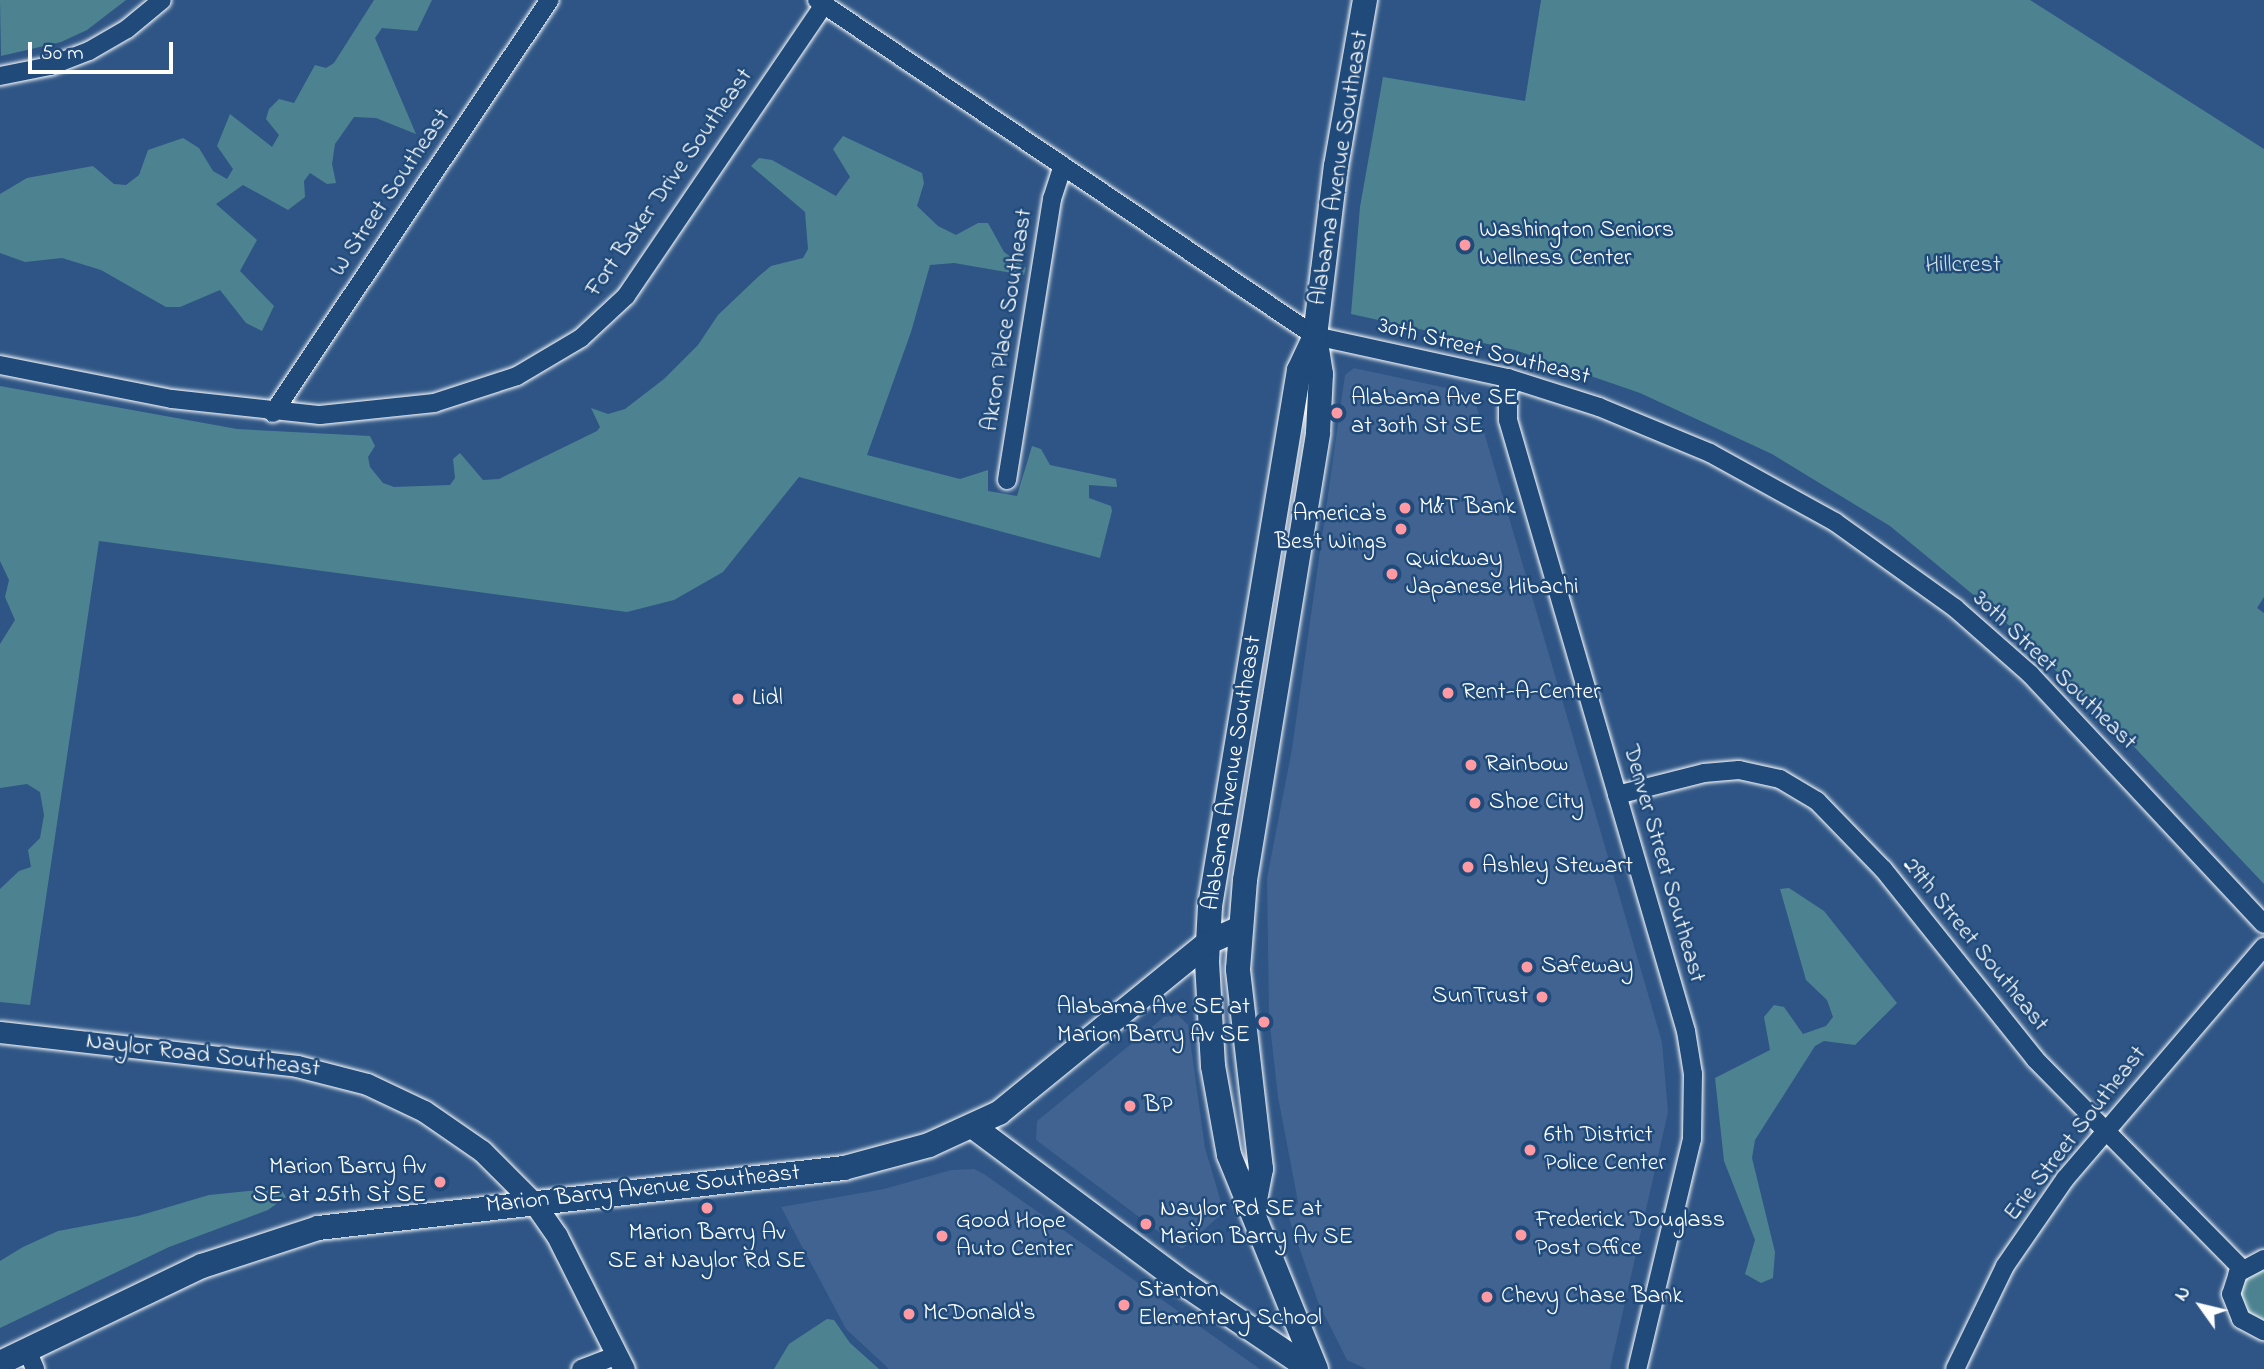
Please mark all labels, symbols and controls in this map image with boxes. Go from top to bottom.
scale bar [32,28,177,72]
street label: Alabama Avenue Southeast [1304,29,1376,307]
text: 50 m [41,39,84,69]
street label: Fort Baker Drive Southeast [580,63,760,303]
street label: W Street Southeast [324,104,458,282]
street label: Akron Place Southeast [976,207,1040,433]
place label: Washington Seniors Wellness Center [1479,217,1674,273]
marker: Washington Seniors Wellness Center [1457,237,1473,253]
park label: Hillcrest [1925,252,2001,280]
street label: 30th Street Southeast [1375,312,1593,392]
place label: Alabama Ave SE at 30th St SE [1351,385,1517,441]
marker: Alabama Ave SE at 30th St SE [1329,405,1345,421]
place label: M&T Bank [1419,494,1516,522]
marker: M&T Bank [1397,500,1413,516]
place label: America's Best Wings [1275,501,1387,557]
marker: America's Best Wings [1393,521,1409,537]
place label: Quickway Japanese Hibachi [1406,546,1579,602]
marker: Quickway Japanese Hibachi [1384,566,1400,582]
street label: 30th Street Southeast [1966,585,2142,757]
street label: Alabama Avenue Southeast [1197,634,1269,912]
place label: Rent-A-Center [1462,679,1601,707]
place label: Lidl [752,685,783,713]
marker: Rent-A-Center [1440,685,1456,701]
marker: Lidl [730,691,746,707]
street label: Denver Street Southeast [1615,742,1711,986]
place label: Rainbow [1485,751,1568,779]
marker: Rainbow [1463,757,1479,773]
place label: Shoe City [1489,789,1584,817]
marker: Shoe City [1467,795,1483,811]
street label: 29th Street Southeast [1896,852,2054,1038]
place label: Ashley Stewart [1482,853,1633,881]
marker: Ashley Stewart [1460,859,1476,875]
place label: Safeway [1541,953,1633,981]
marker: Safeway [1519,959,1535,975]
place label: SunTrust [1432,983,1528,1011]
marker: SunTrust [1534,989,1550,1005]
place label: Alabama Ave SE at Marion Barry Av SE [1057,994,1250,1050]
marker: Alabama Ave SE at Marion Barry Av SE [1256,1014,1272,1030]
street label: Naylor Road Southeast [84,1027,322,1085]
street label: Erie Street Southeast [1999,1041,2153,1227]
place label: BP [1144,1092,1173,1120]
marker: BP [1122,1098,1138,1114]
place label: 6th District Police Center [1544,1122,1666,1178]
marker: 6th District Police Center [1522,1142,1538,1158]
place label: Marion Barry Av SE at 25th St SE [252,1154,426,1210]
street label: Marion Barry Avenue Southeast [485,1159,801,1221]
marker: Marion Barry Av SE at 25th St SE [432,1174,448,1190]
place label: Naylor Rd SE at Marion Barry Av SE [1160,1196,1353,1252]
marker: Marion Barry Av SE at Naylor Rd SE [699,1200,715,1216]
place label: Frederick Douglass Post Office [1535,1207,1725,1263]
place label: Good Hope Auto Center [956,1208,1073,1264]
marker: Naylor Rd SE at Marion Barry Av SE [1138,1216,1154,1232]
place label: Marion Barry Av SE at Naylor Rd SE [608,1220,806,1276]
marker: Frederick Douglass Post Office [1513,1227,1529,1243]
marker: Good Hope Auto Center [934,1228,950,1244]
north arrow [2166,1271,2236,1341]
place label: Stanton Elementary School [1138,1277,1322,1333]
text: N [2168,1281,2198,1307]
place label: Chevy Chase Bank [1501,1283,1683,1311]
marker: Chevy Chase Bank [1479,1289,1495,1305]
marker: Stanton Elementary School [1116,1297,1132,1313]
place label: McDonald's [923,1300,1035,1328]
marker: McDonald's [901,1306,917,1322]

